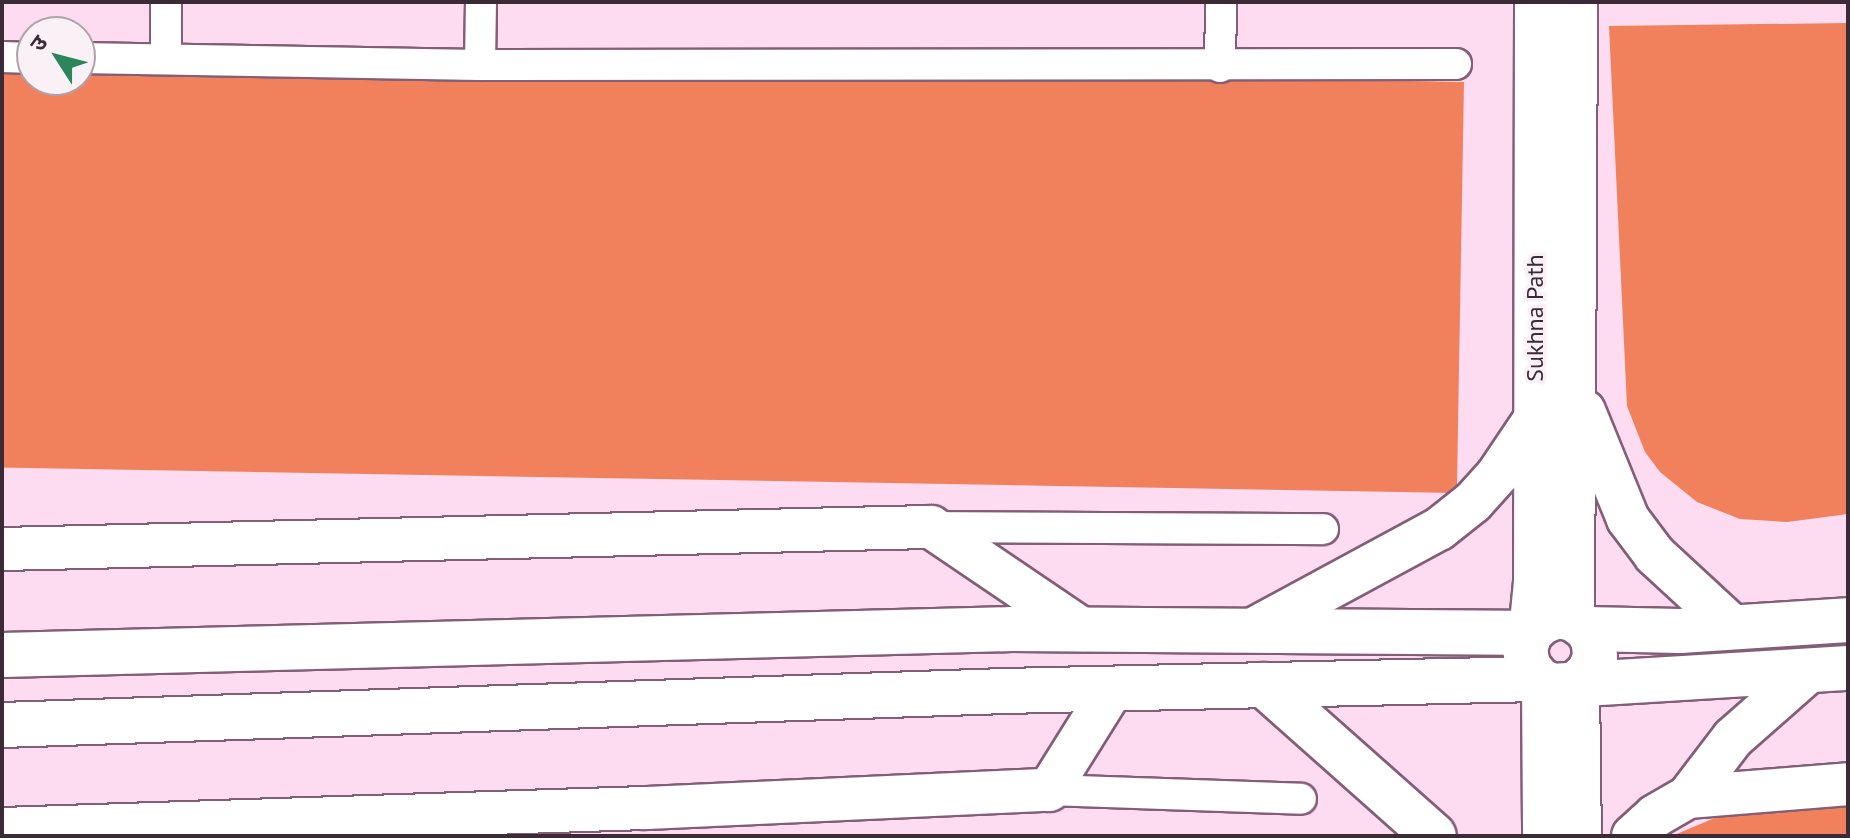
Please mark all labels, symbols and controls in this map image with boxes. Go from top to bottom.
north arrow [16,16,96,96]
text: उ [23,30,53,57]
street label: Sukhna Path [1521,254,1549,382]

